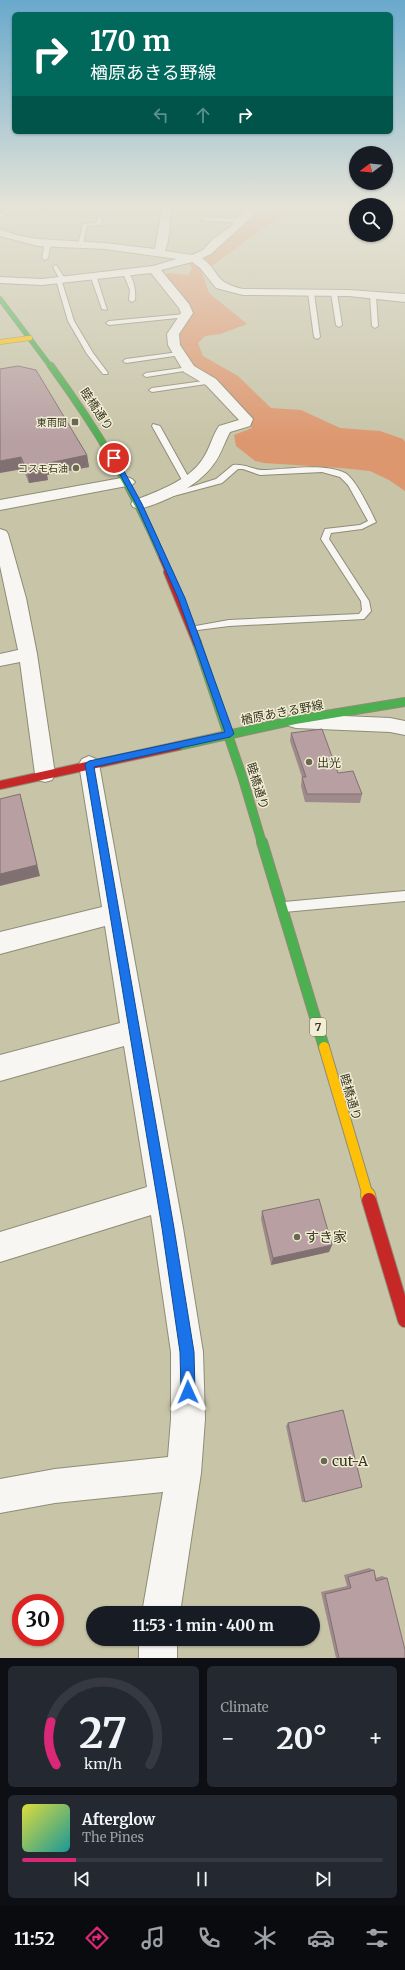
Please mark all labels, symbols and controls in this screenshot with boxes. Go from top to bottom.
text: 170 m [90,23,171,59]
icon: right [24,28,76,80]
text: 楢原あきる野線 [90,61,216,84]
icon: left [150,104,172,126]
icon: ahead [192,104,214,126]
icon: right [234,104,256,126]
north arrow [349,146,393,190]
map controls [349,146,393,242]
button: search [349,198,393,242]
street label: 睦橋通り [77,385,117,433]
place label: 東雨間 [37,416,67,429]
marker: 東雨間 [70,417,80,427]
pin [97,441,131,475]
icon: arrive [103,447,125,469]
place label: コスモ石油 [18,462,68,475]
marker: コスモ石油 [71,463,81,473]
street label: 楢原あきる野線 [239,697,325,727]
place label: 出光 [317,755,341,770]
marker: 出光 [304,757,314,767]
street label: 睦橋通り [244,761,272,811]
road number: 7 [310,1018,326,1036]
street label: 睦橋通り [337,1072,365,1122]
place label: すき家 [305,1228,347,1246]
marker: すき家 [292,1232,302,1242]
position arrow [167,1371,209,1413]
place label: cut-A [332,1452,368,1470]
marker: cut-A [319,1456,329,1466]
speed limit sign: 30 [12,1594,64,1646]
text: 11:53 · 1 min · 400 m [132,1616,274,1635]
text: Climate [221,1699,269,1716]
text: 27 [79,1706,127,1758]
text: 20° [276,1719,327,1757]
text: − [221,1724,235,1752]
text: + [368,1724,383,1752]
text: km/h [84,1754,123,1772]
text: Afterglow [82,1810,155,1829]
text: The Pines [82,1829,144,1846]
icon: previous [71,1868,93,1890]
icon: pause [191,1868,213,1890]
icon: next [312,1868,334,1890]
icon: directions [83,1924,111,1952]
icon: music [139,1924,167,1952]
icon: phone [195,1924,223,1952]
icon: climate [251,1924,279,1952]
icon: car [307,1924,335,1952]
icon: filters [363,1924,391,1952]
text: 11:52 [14,1927,55,1950]

